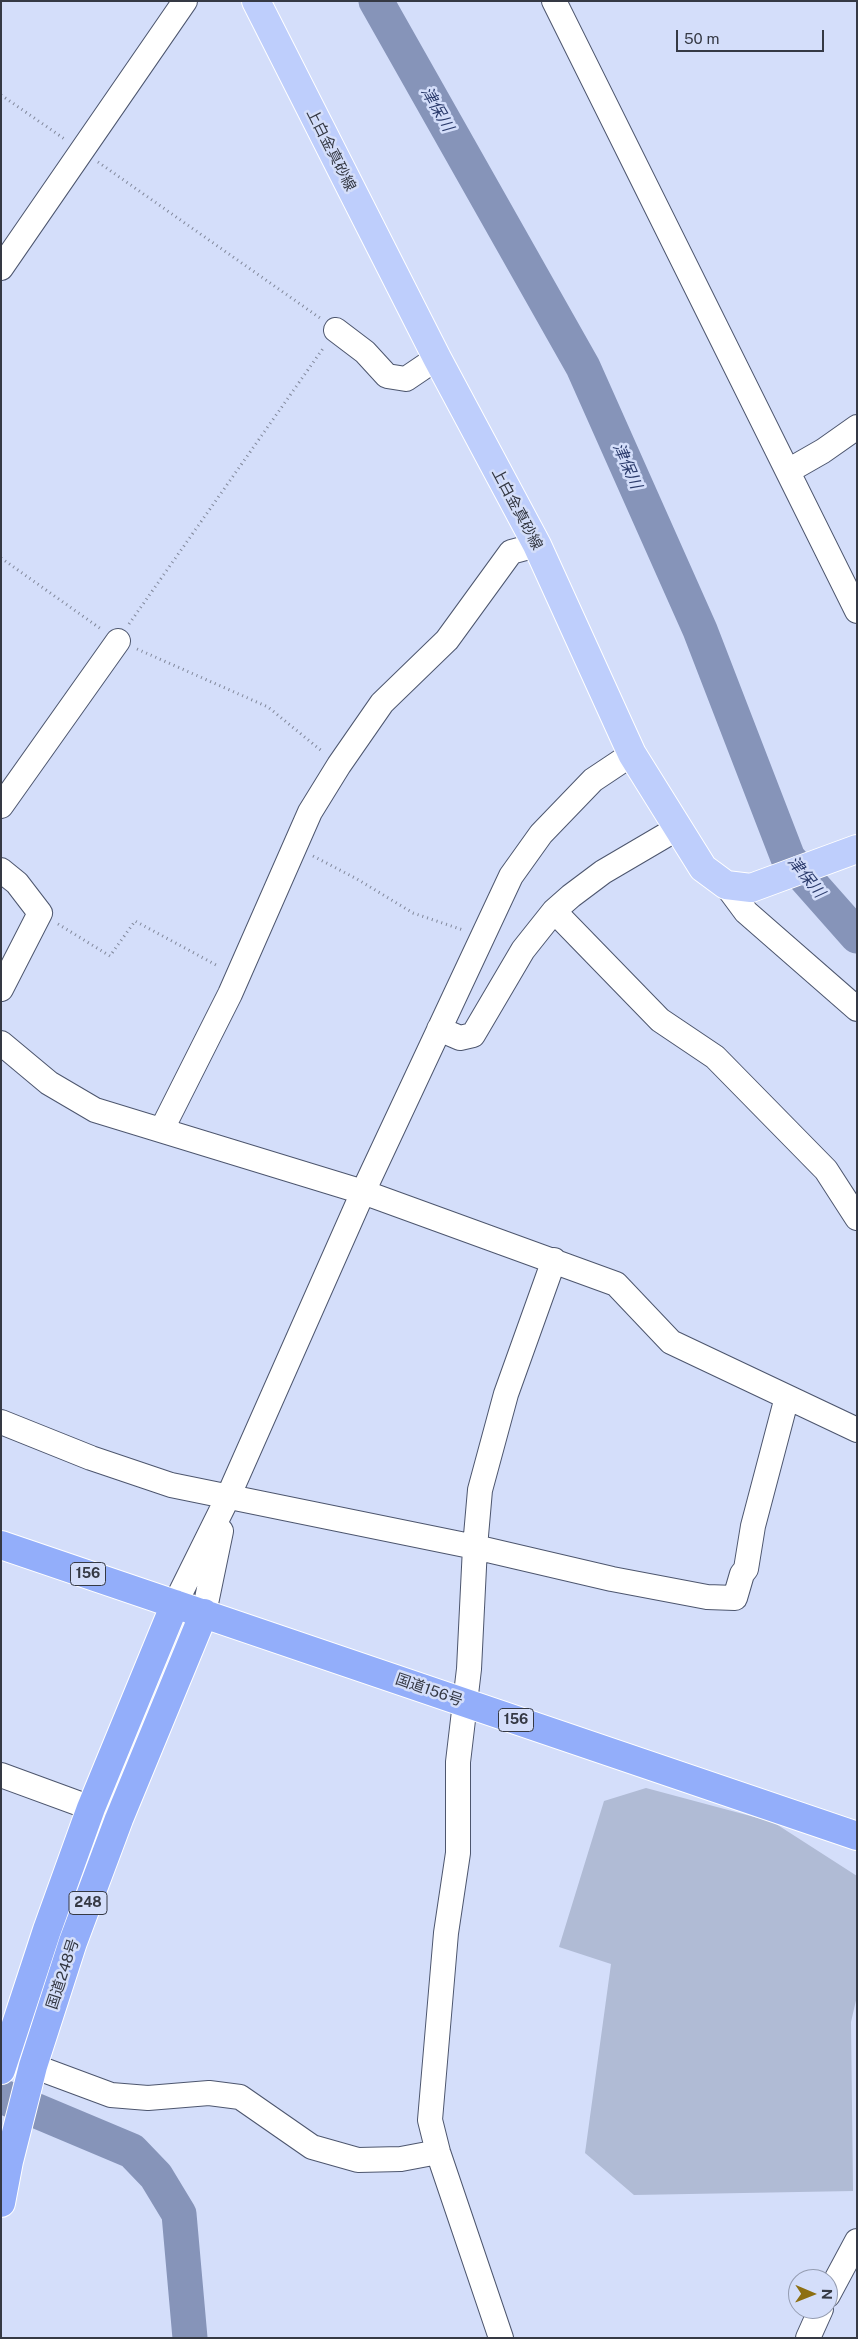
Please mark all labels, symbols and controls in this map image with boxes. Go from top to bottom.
scale bar [678,20,826,52]
text: 50 m [684,30,719,47]
water label: 津保川 [417,83,457,135]
street label: 上白金真砂線 [303,106,359,194]
water label: 津保川 [608,440,646,492]
street label: 上白金真砂線 [488,465,546,553]
water label: 津保川 [783,852,829,902]
road number: 156 [70,1562,106,1586]
street label: 国道156号 [393,1670,465,1710]
road number: 156 [498,1708,534,1732]
road number: 248 [69,1892,107,1915]
street label: 国道248号 [43,1936,83,2012]
north arrow [788,2269,838,2319]
text: N [819,2289,835,2300]

